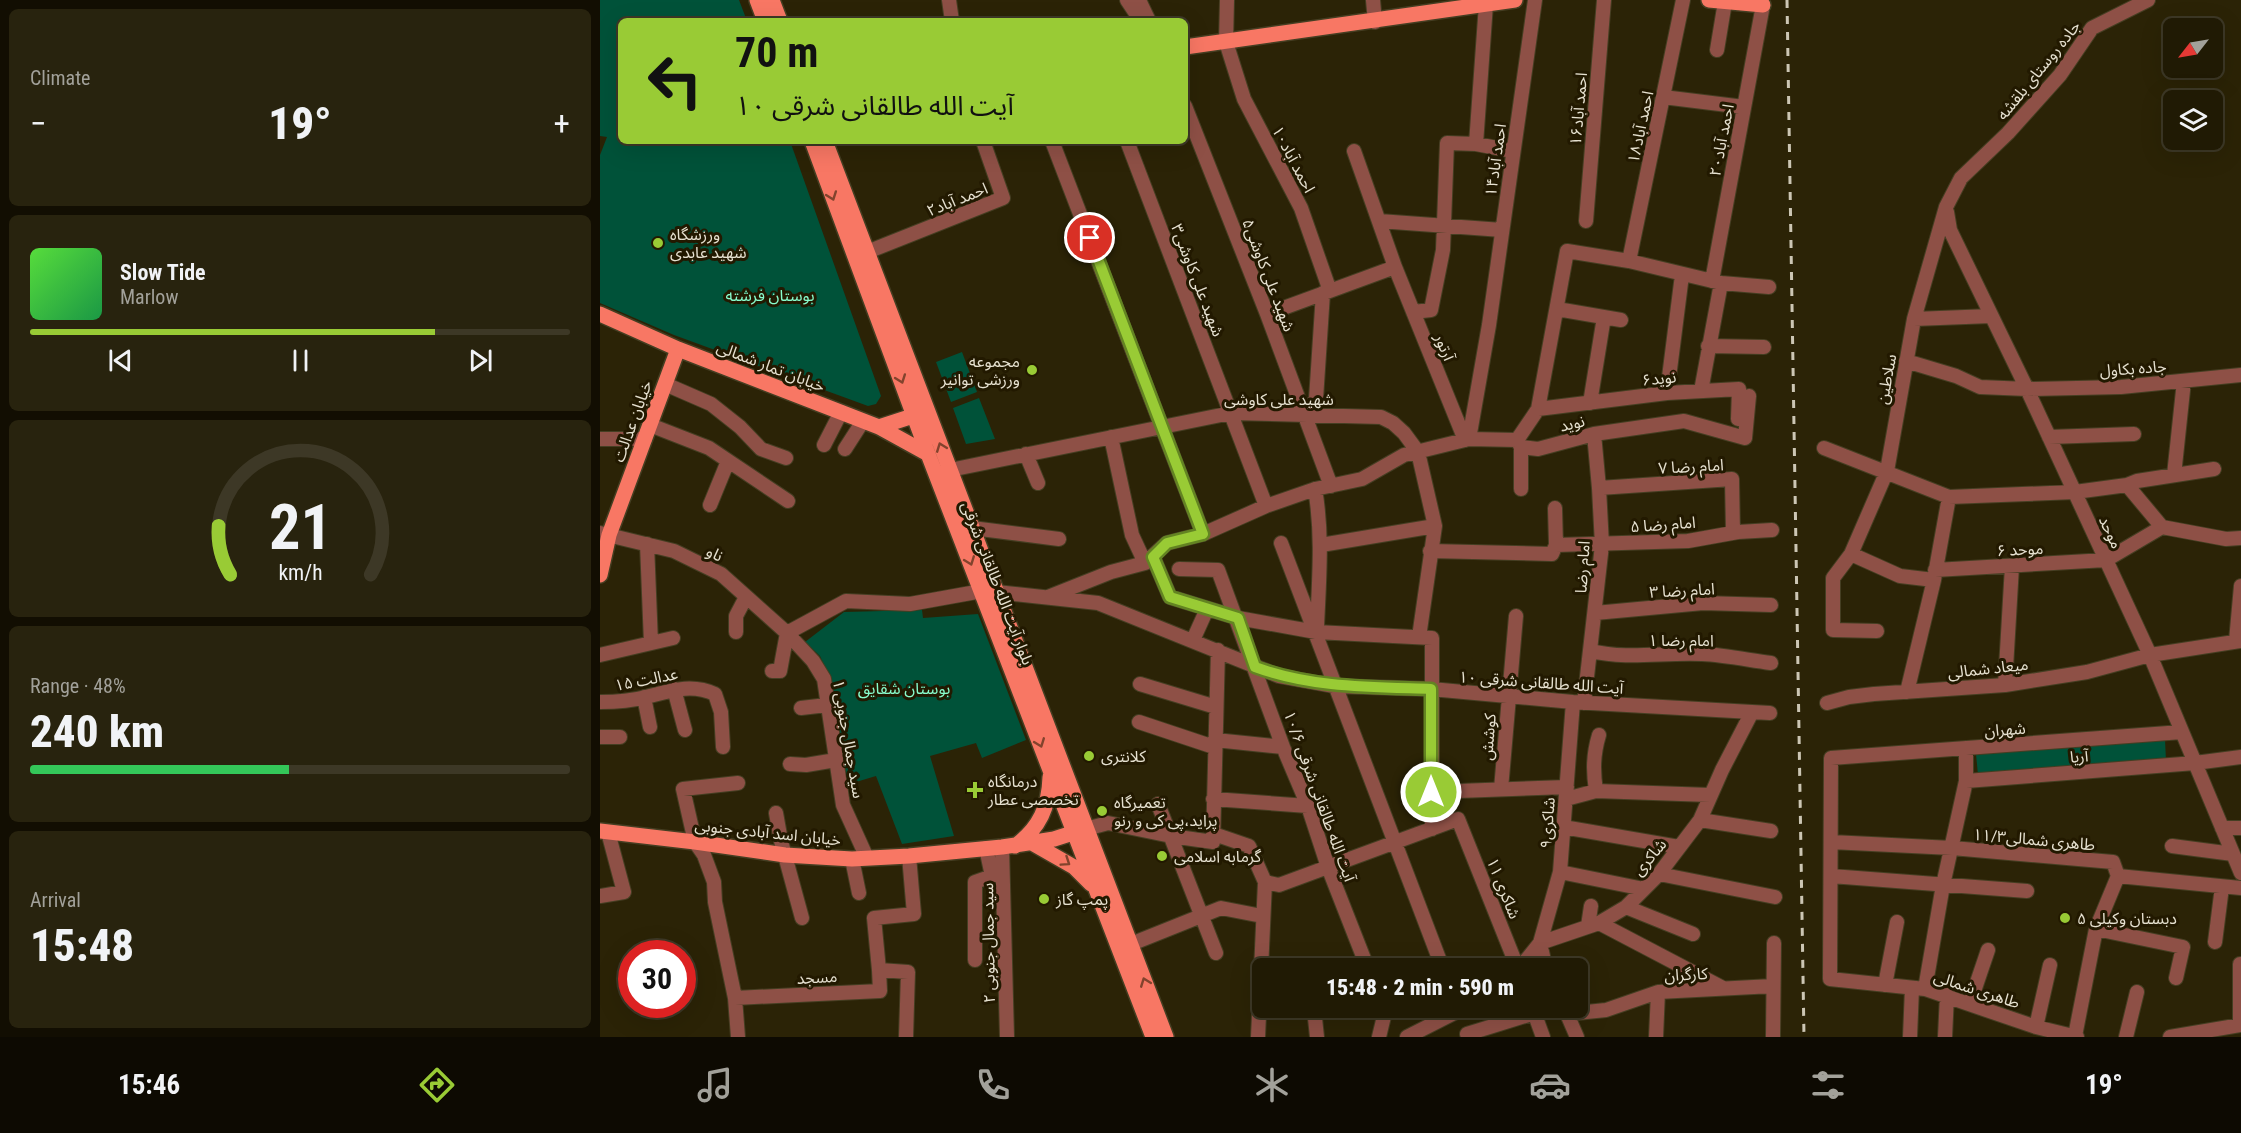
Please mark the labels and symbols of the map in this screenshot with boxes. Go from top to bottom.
street label: جاده روستای بلقشه [1993,17,2084,124]
north arrow [2163,18,2223,78]
street label: احمد آباد۱۶ [1566,72,1591,146]
street label: احمد آباد۱۸ [1624,89,1657,165]
street label: احمد آباد۲۰ [1705,102,1738,178]
street label: احمد آباد۱۰ [1268,122,1319,196]
street label: احمد آباد۱۴ [1481,122,1510,198]
street label: احمد آباد۲ [924,179,991,220]
one-way arrow [825,190,838,201]
pin [1064,212,1115,263]
street label: شهید علی کاوشی۵ [1238,216,1299,334]
street label: شهید علی کاوشی۳ [1167,221,1228,339]
place label: ورزشگاه شهید عابدی [670,225,747,262]
marker: ورزشگاه شهید عابدی [651,236,665,250]
park label: بوستان فرشته [726,286,814,305]
street label: آرتور [1430,330,1459,365]
street label: خیابان تمار شمالی [714,337,828,396]
place label: مجموعه ورزشی توانیر [940,352,1020,389]
street label: سلاطین [1873,353,1900,406]
street label: جاده بکاول [2099,357,2167,381]
marker: مجموعه ورزشی توانیر [1025,363,1039,377]
street label: نوید۶ [1641,367,1677,390]
one-way arrow [893,373,906,383]
street label: خیابان عدالت [609,378,656,465]
street label: شهید علی کاوشی [1224,390,1334,409]
street label: نوید [1558,411,1587,436]
one-way arrow [936,442,948,453]
street label: امام رضا ۷ [1658,455,1724,481]
street label: بلوار آیت الله طالقانی شرقی [958,499,1037,667]
street label: امام رضا ۵ [1630,513,1697,539]
street label: موحد [2095,513,2126,552]
street label: موحد ۶ [1996,539,2044,560]
street label: امام رضا [1571,540,1597,594]
street label: ناو [703,541,726,566]
one-way arrow [963,554,975,565]
street label: امام رضا ۳ [1649,579,1715,605]
street label: امام رضا ۱ [1648,631,1714,653]
street label: میعاد شمالی [1947,655,2029,682]
street label: عدالت ۱۵ [613,664,679,695]
street label: آیت الله طالقانی شرقی ۱۰ [1458,667,1625,698]
street label: سید جمال جنوبی ۱ [828,678,868,800]
park label: بوستان شقایق [858,679,950,699]
street label: آیت الله طالقانی شرقی ۱۰/۶ [1280,708,1360,885]
street label: کوشش [1477,713,1500,761]
street label: شهران [1984,719,2026,740]
one-way arrow [1033,737,1045,748]
street label: آریا [2069,746,2090,767]
place label: کلانتری [1101,747,1146,766]
marker: کلانتری [1082,749,1096,763]
position arrow [1399,760,1463,824]
place label: درمانگاه تخصصی عطار [987,772,1079,809]
marker: درمانگاه تخصصی عطار [966,781,984,799]
place label: تعمیرگاه پراید،پی کی و رنو [1114,793,1217,831]
street label: شاکری۹ [1536,797,1559,849]
marker: تعمیرگاه پراید،پی کی و رنو [1095,804,1109,818]
street label: خیابان اسد آبادی جنوبی [694,815,842,850]
street label: طاهری شمالی۱۱/۳ [1972,825,2096,854]
street label: شاکری [1629,835,1670,880]
place label: گرمابه اسلامی [1174,847,1262,866]
marker: گرمابه اسلامی [1155,849,1169,863]
one-way arrow [1060,855,1071,866]
street label: شاکری ۱۱ [1483,855,1524,922]
street label: سید جمال جنوبی ۲ [978,883,1000,1003]
place label: پمپ گاز [1055,890,1108,910]
marker: پمپ گاز [1037,892,1051,906]
place label: دبستان وکیلی ۵ [2077,909,2177,928]
marker: دبستان وکیلی ۵ [2058,911,2072,925]
speed limit sign: 30 [618,940,696,1018]
street label: کارگران [1664,964,1709,985]
street label: مسجد [796,967,838,988]
street label: طاهری شمالی [1931,967,2022,1012]
one-way arrow [1140,977,1152,988]

